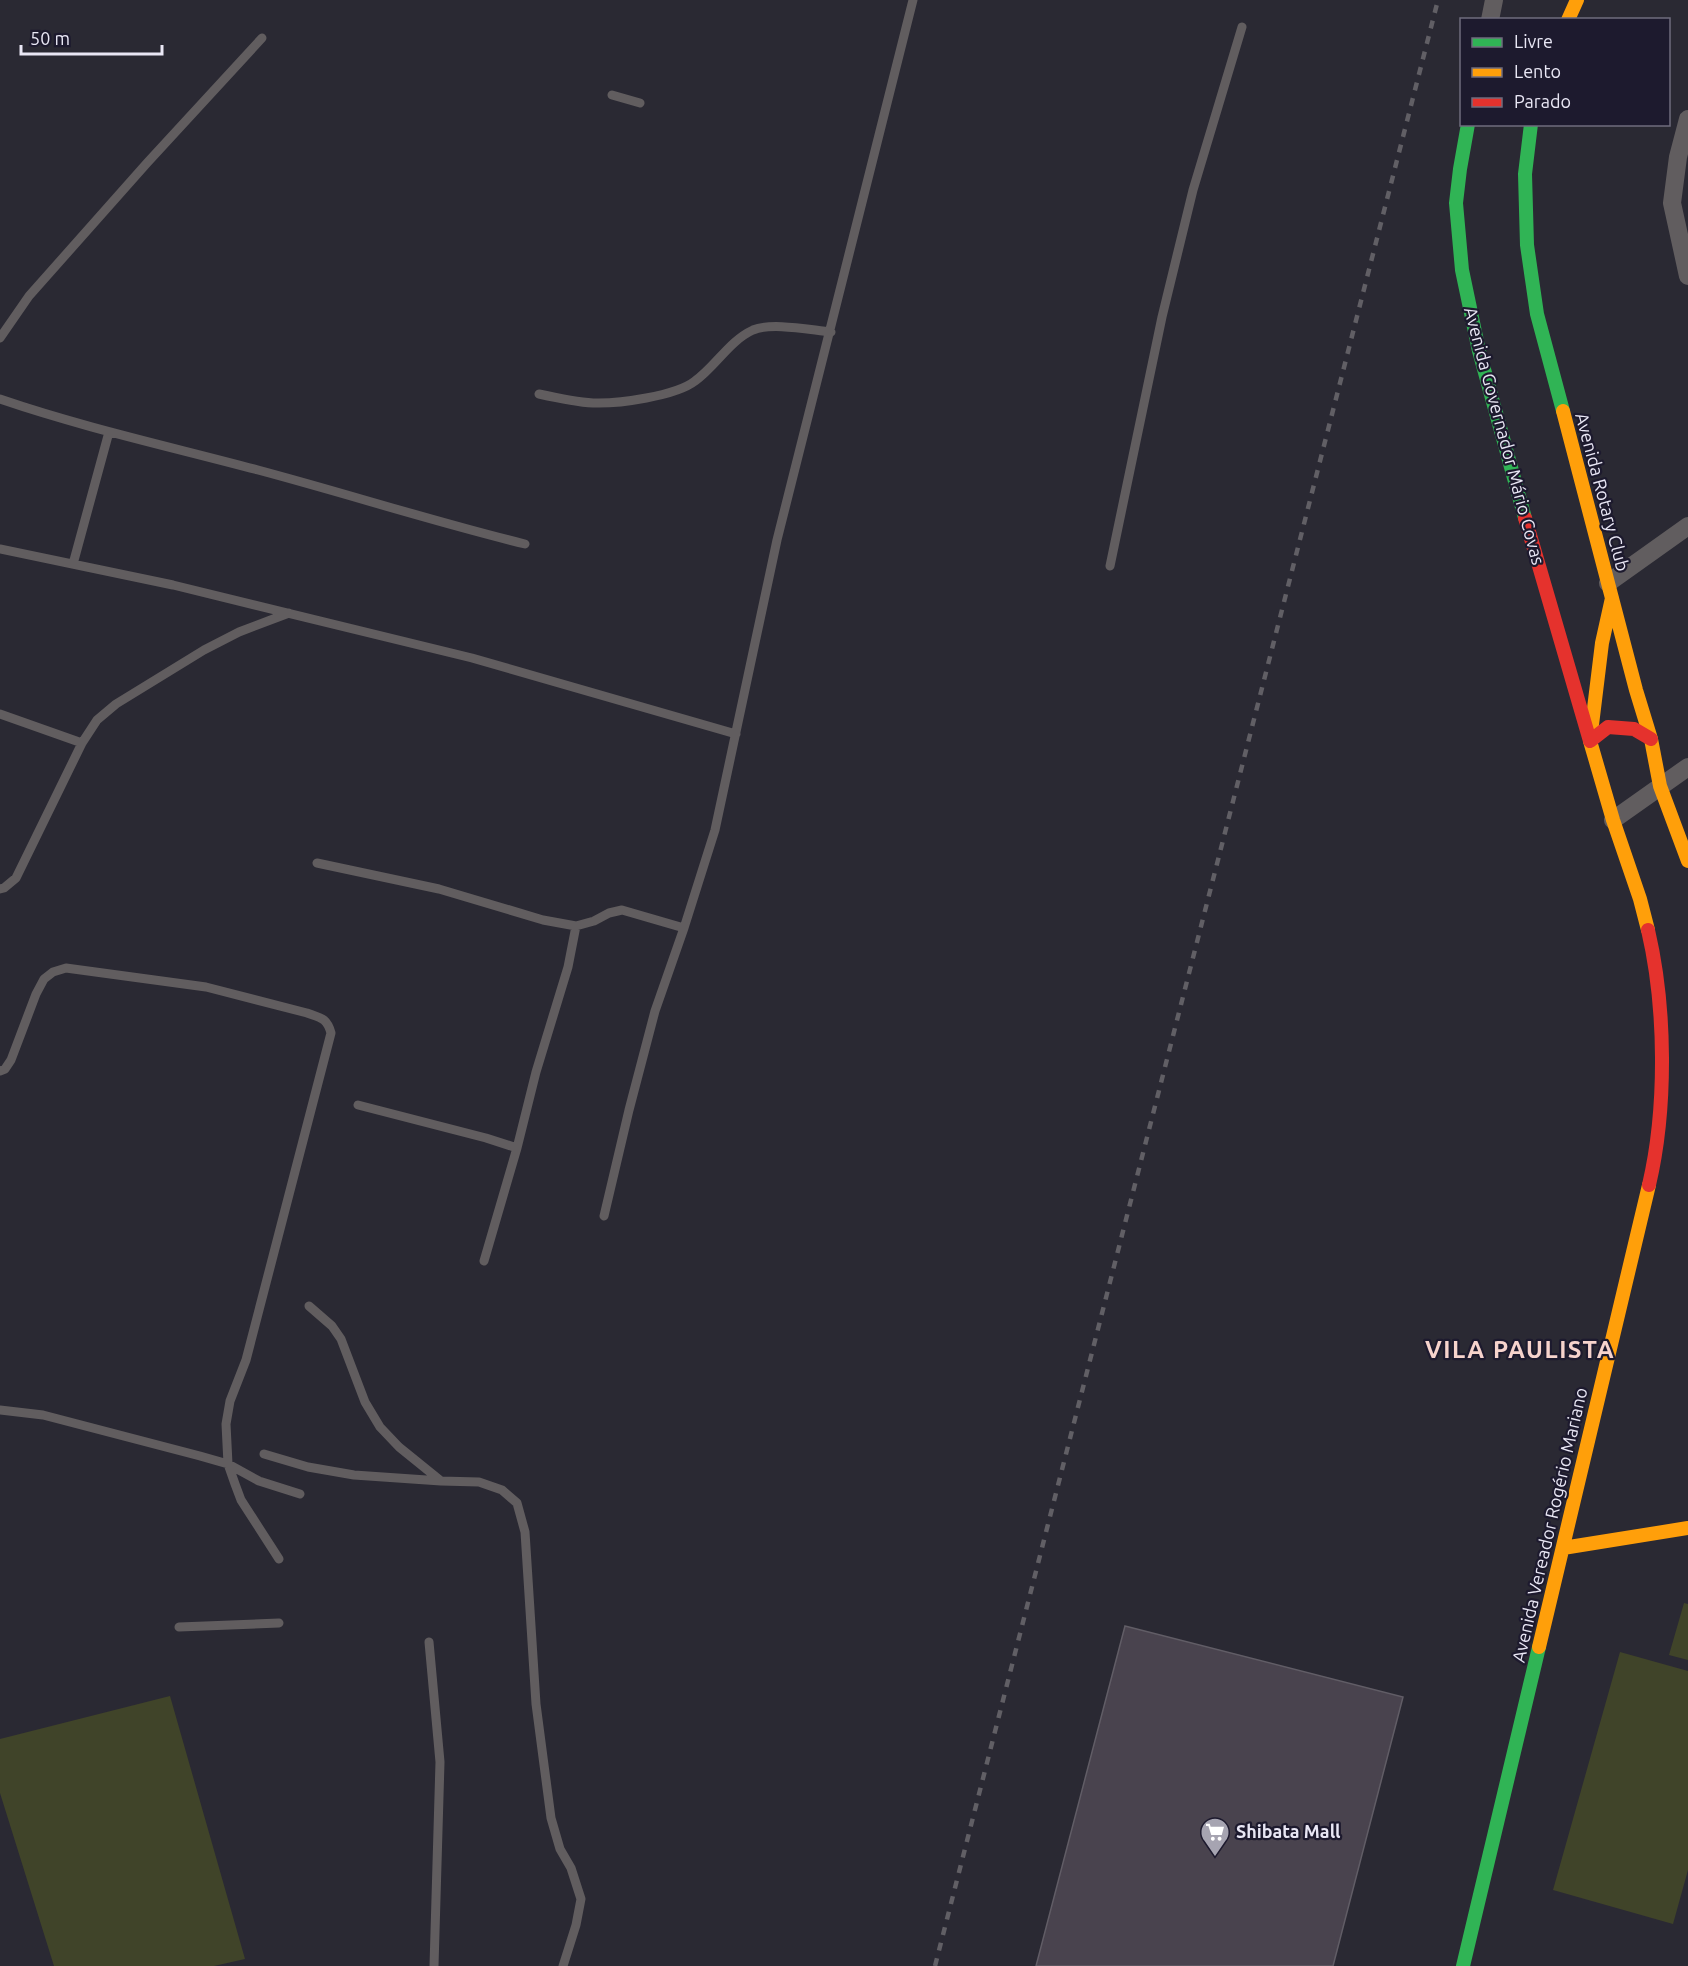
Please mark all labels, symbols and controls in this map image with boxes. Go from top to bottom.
scale bar [21,18,162,56]
legend [1460,18,1670,126]
text: 50 m [30,28,70,48]
text: Livre [1514,31,1553,51]
text: Lento [1514,61,1561,81]
text: Parado [1514,91,1571,111]
street label: Avenida Governador Mário Covas [1461,305,1549,567]
street label: Avenida Rotary Club [1572,410,1634,573]
district label: VILA PAULISTA [1425,1336,1615,1363]
street label: Avenida Vereador Rogério Mariano [1508,1385,1590,1664]
supermarket icon: Shibata Mall [1199,1816,1231,1858]
place label: Shibata Mall [1236,1821,1341,1841]

